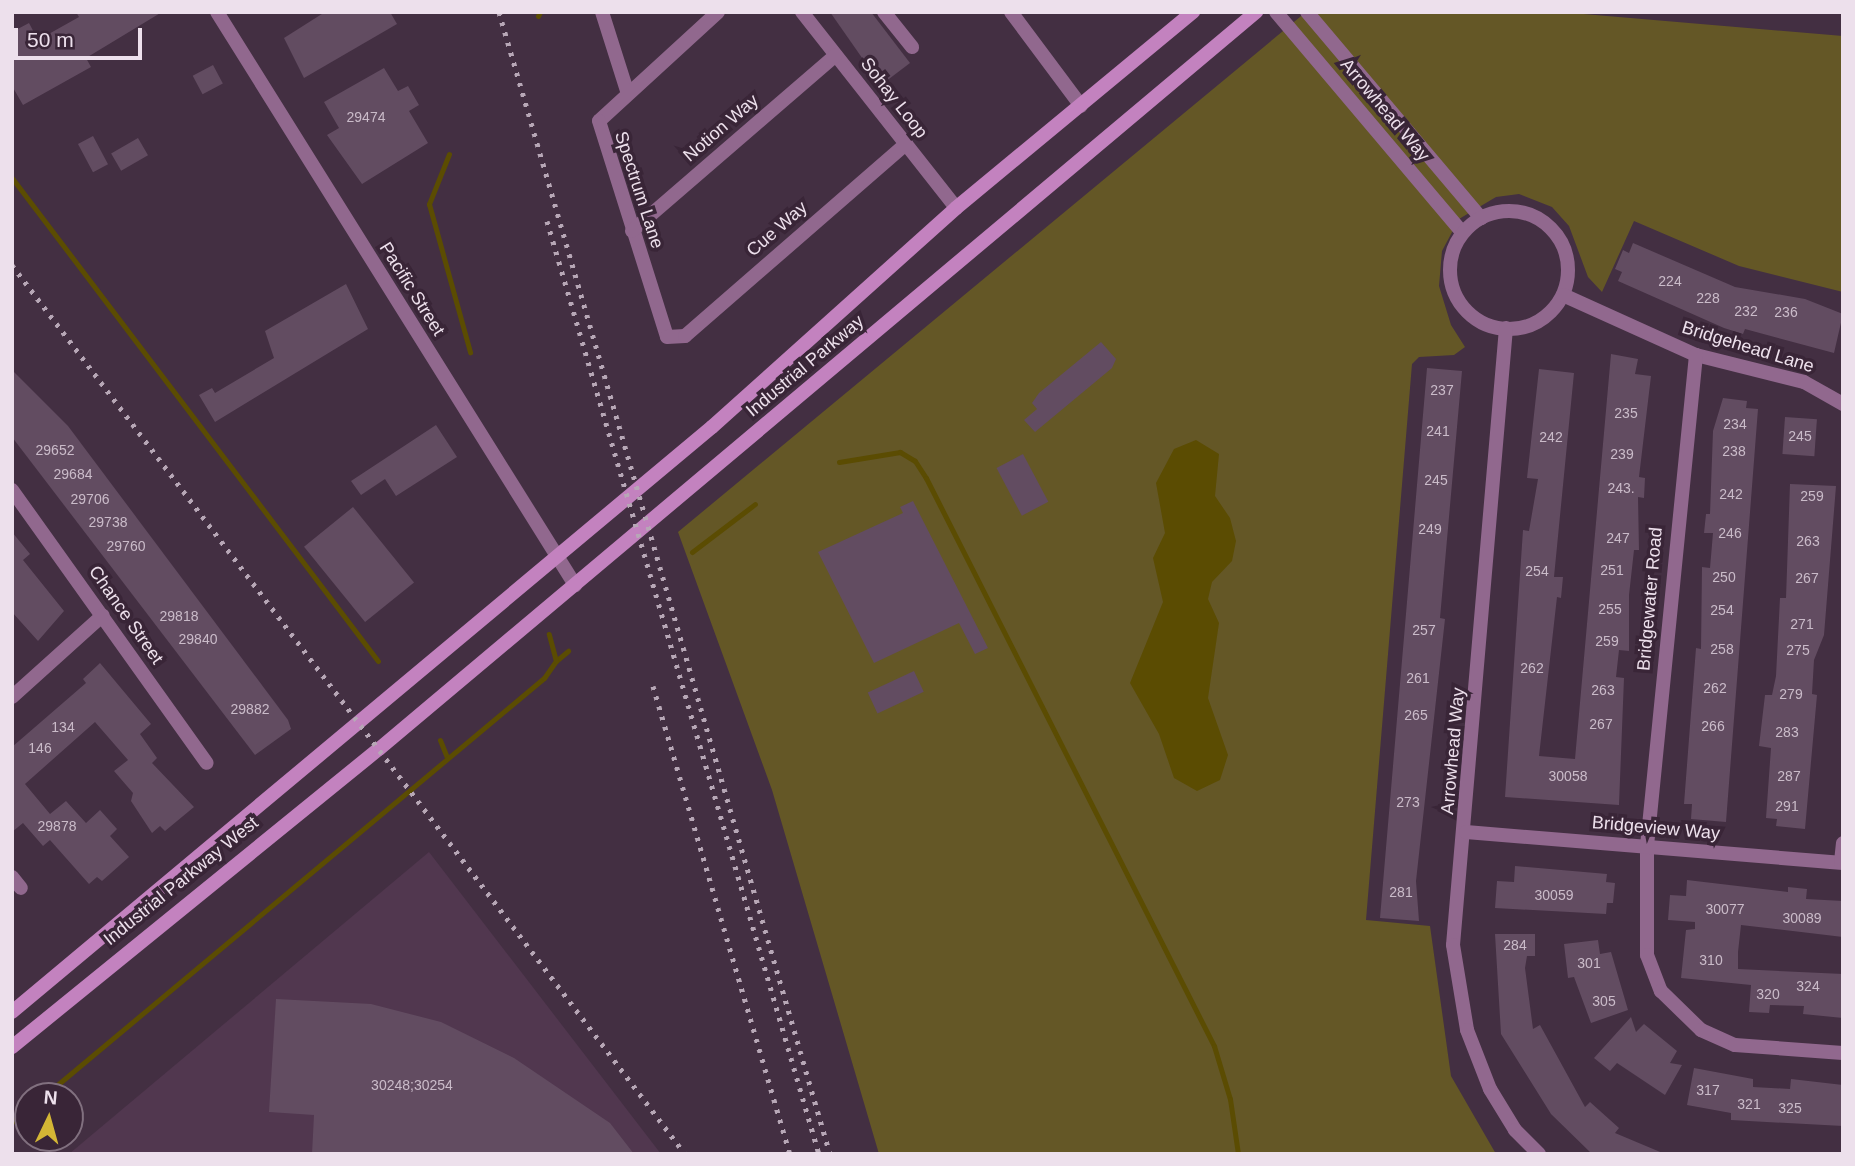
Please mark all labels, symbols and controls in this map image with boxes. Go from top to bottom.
scale bar [18,14,145,58]
text: 50 m [27,28,74,51]
street label: Sohay Loop [856,53,932,143]
street label: Arrowhead Way [1336,54,1434,166]
street label: Notion Way [679,90,763,166]
house number: 29474 [347,109,385,125]
street label: Spectrum Lane [610,129,668,251]
street label: Cue Way [742,197,812,261]
street label: Pacific Street [375,238,449,340]
house number: 224 [1658,273,1682,289]
house number: 228 [1696,290,1720,306]
house number: 232 [1734,303,1758,319]
house number: 236 [1774,304,1798,320]
street label: Industrial Parkway [742,310,868,422]
street label: Bridgehead Lane [1679,317,1817,377]
house number: 237 [1430,382,1454,398]
house number: 235 [1614,405,1638,421]
house number: 234 [1723,416,1747,432]
house number: 241 [1426,423,1450,439]
house number: 245 [1788,428,1812,444]
house number: 242 [1539,429,1563,445]
house number: 29652 [36,442,74,458]
house number: 238 [1722,443,1746,459]
house number: 239 [1610,446,1634,462]
house number: 29684 [54,466,92,482]
house number: 245 [1424,472,1448,488]
house number: 243. [1607,480,1635,496]
house number: 242 [1719,486,1743,502]
house number: 259 [1800,488,1824,504]
house number: 29706 [71,491,109,507]
house number: 29738 [89,514,127,530]
house number: 249 [1418,521,1442,537]
house number: 246 [1718,525,1742,541]
street label: Bridgewater Road [1633,526,1667,672]
house number: 247 [1606,530,1630,546]
house number: 263 [1796,533,1820,549]
house number: 29760 [107,538,145,554]
street label: Chance Street [84,562,168,668]
house number: 251 [1600,562,1624,578]
house number: 254 [1525,563,1549,579]
house number: 250 [1712,569,1736,585]
house number: 267 [1795,570,1819,586]
house number: 255 [1598,601,1622,617]
house number: 254 [1710,602,1734,618]
house number: 29818 [160,608,198,624]
house number: 271 [1790,616,1814,632]
house number: 257 [1412,622,1436,638]
house number: 29840 [179,631,217,647]
house number: 259 [1595,633,1619,649]
house number: 258 [1710,641,1734,657]
house number: 275 [1786,642,1810,658]
house number: 262 [1520,660,1544,676]
house number: 261 [1406,670,1430,686]
house number: 262 [1703,680,1727,696]
house number: 263 [1591,682,1615,698]
house number: 279 [1779,686,1803,702]
street label: Arrowhead Way [1437,687,1469,815]
house number: 29882 [231,701,269,717]
house number: 265 [1404,707,1428,723]
house number: 267 [1589,716,1613,732]
house number: 266 [1701,718,1725,734]
house number: 134 [51,719,75,735]
house number: 283 [1775,724,1799,740]
house number: 146 [28,740,52,756]
house number: 30058 [1549,768,1587,784]
house number: 287 [1777,768,1801,784]
house number: 273 [1396,794,1420,810]
house number: 291 [1775,798,1799,814]
street label: Industrial Parkway West [99,812,263,950]
street label: Bridgeview Way [1591,812,1721,844]
house number: 29878 [38,818,76,834]
house number: 281 [1389,884,1413,900]
house number: 30059 [1535,887,1573,903]
house number: 30077 [1706,901,1744,917]
house number: 30089 [1783,910,1821,926]
house number: 284 [1503,937,1527,953]
house number: 310 [1699,952,1723,968]
house number: 301 [1577,955,1601,971]
house number: 324 [1796,978,1820,994]
house number: 320 [1756,986,1780,1002]
house number: 305 [1592,993,1616,1009]
house number: 30248;30254 [371,1077,453,1093]
north arrow [14,1082,84,1152]
house number: 317 [1696,1082,1720,1098]
text: N [43,1087,58,1109]
house number: 321 [1737,1096,1761,1112]
house number: 325 [1778,1100,1802,1116]

